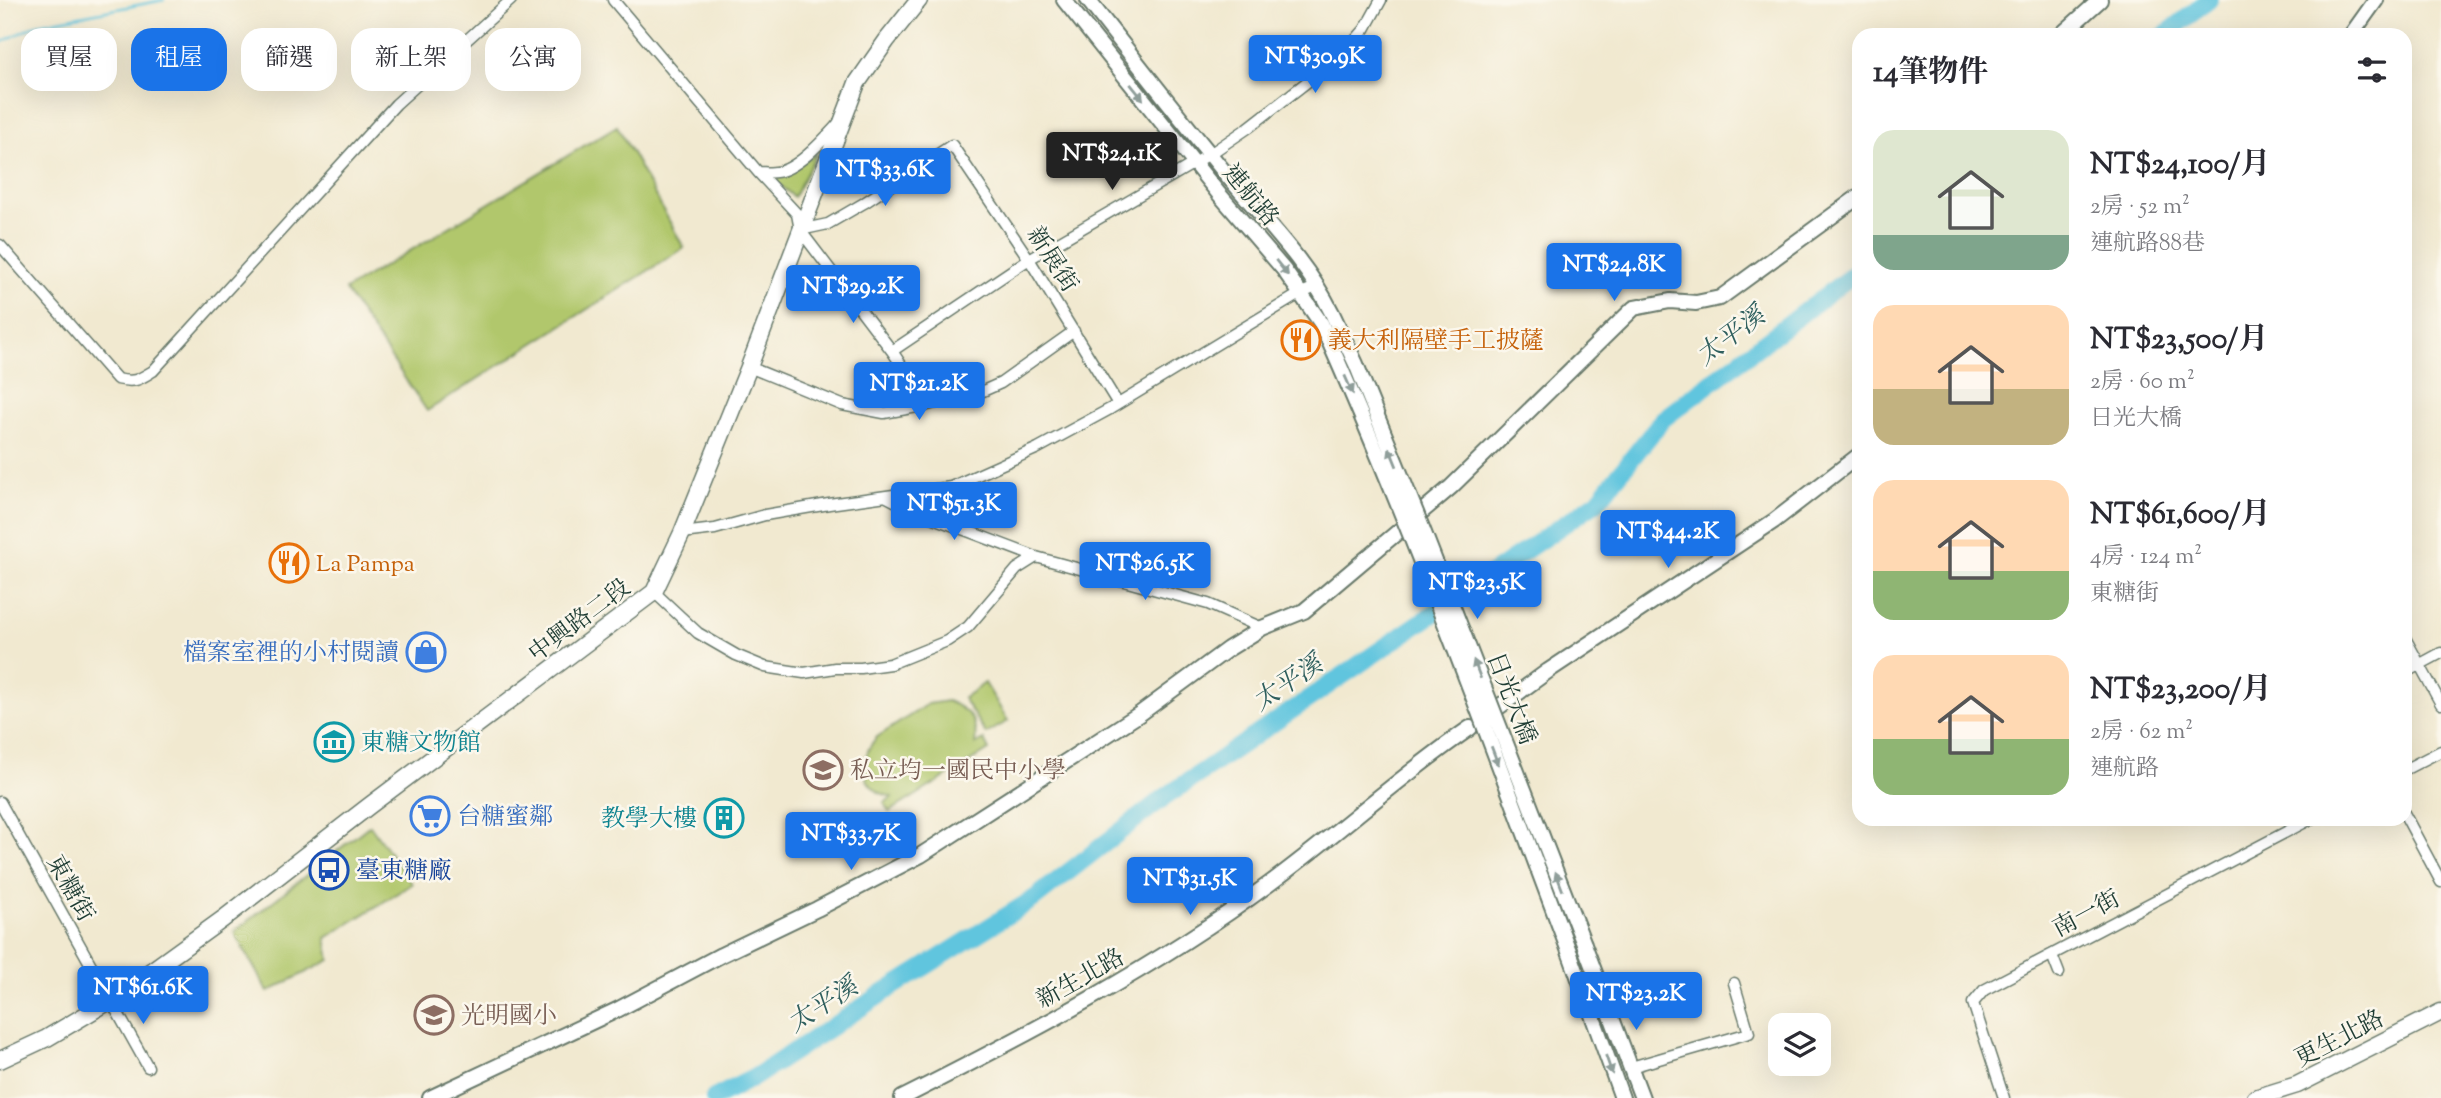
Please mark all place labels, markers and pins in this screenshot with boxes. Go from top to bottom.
pin: NT$30.9K [1243,36,1387,95]
pin: NT$24.1K [1040,132,1184,192]
pin: NT$33.6K [813,148,957,208]
pin: NT$24.8K [1542,244,1686,303]
pin: NT$29.2K [781,266,925,325]
restaurant icon: 義大利隔壁手工披薩 [1280,319,1322,361]
place label: 義大利隔壁手工披薩 [1328,325,1544,359]
pin: NT$21.2K [847,362,991,422]
pin: NT$51.3K [882,482,1026,542]
pin: NT$44.2K [1596,510,1740,570]
restaurant icon: La Pampa [268,542,310,584]
pin: NT$26.5K [1073,542,1217,602]
place label: La Pampa [316,548,415,582]
pin: NT$23.5K [1405,562,1549,621]
shop icon: 檔案室裡的小村閱讀 [405,631,447,673]
place label: 檔案室裡的小村閱讀 [183,637,399,671]
museum icon: 東糖文物館 [313,721,355,763]
place label: 東糖文物館 [361,727,481,761]
school or university icon: 私立均一國民中小學 [802,749,844,791]
place label: 私立均一國民中小學 [850,755,1066,789]
supermarket icon: 台糖蜜鄰 [409,795,451,837]
building icon: 教學大樓 [703,797,745,839]
place label: 台糖蜜鄰 [457,801,553,835]
place label: 教學大樓 [601,803,697,837]
pin: NT$33.7K [779,812,923,872]
bus stop icon: 臺東糖廠 [308,849,350,891]
place label: 臺東糖廠 [356,855,452,889]
pin: NT$31.5K [1118,858,1262,917]
pin: NT$61.6K [71,967,215,1026]
pin: NT$23.2K [1564,972,1708,1032]
school or university icon: 光明國小 [413,994,455,1036]
place label: 光明國小 [461,1000,557,1034]

